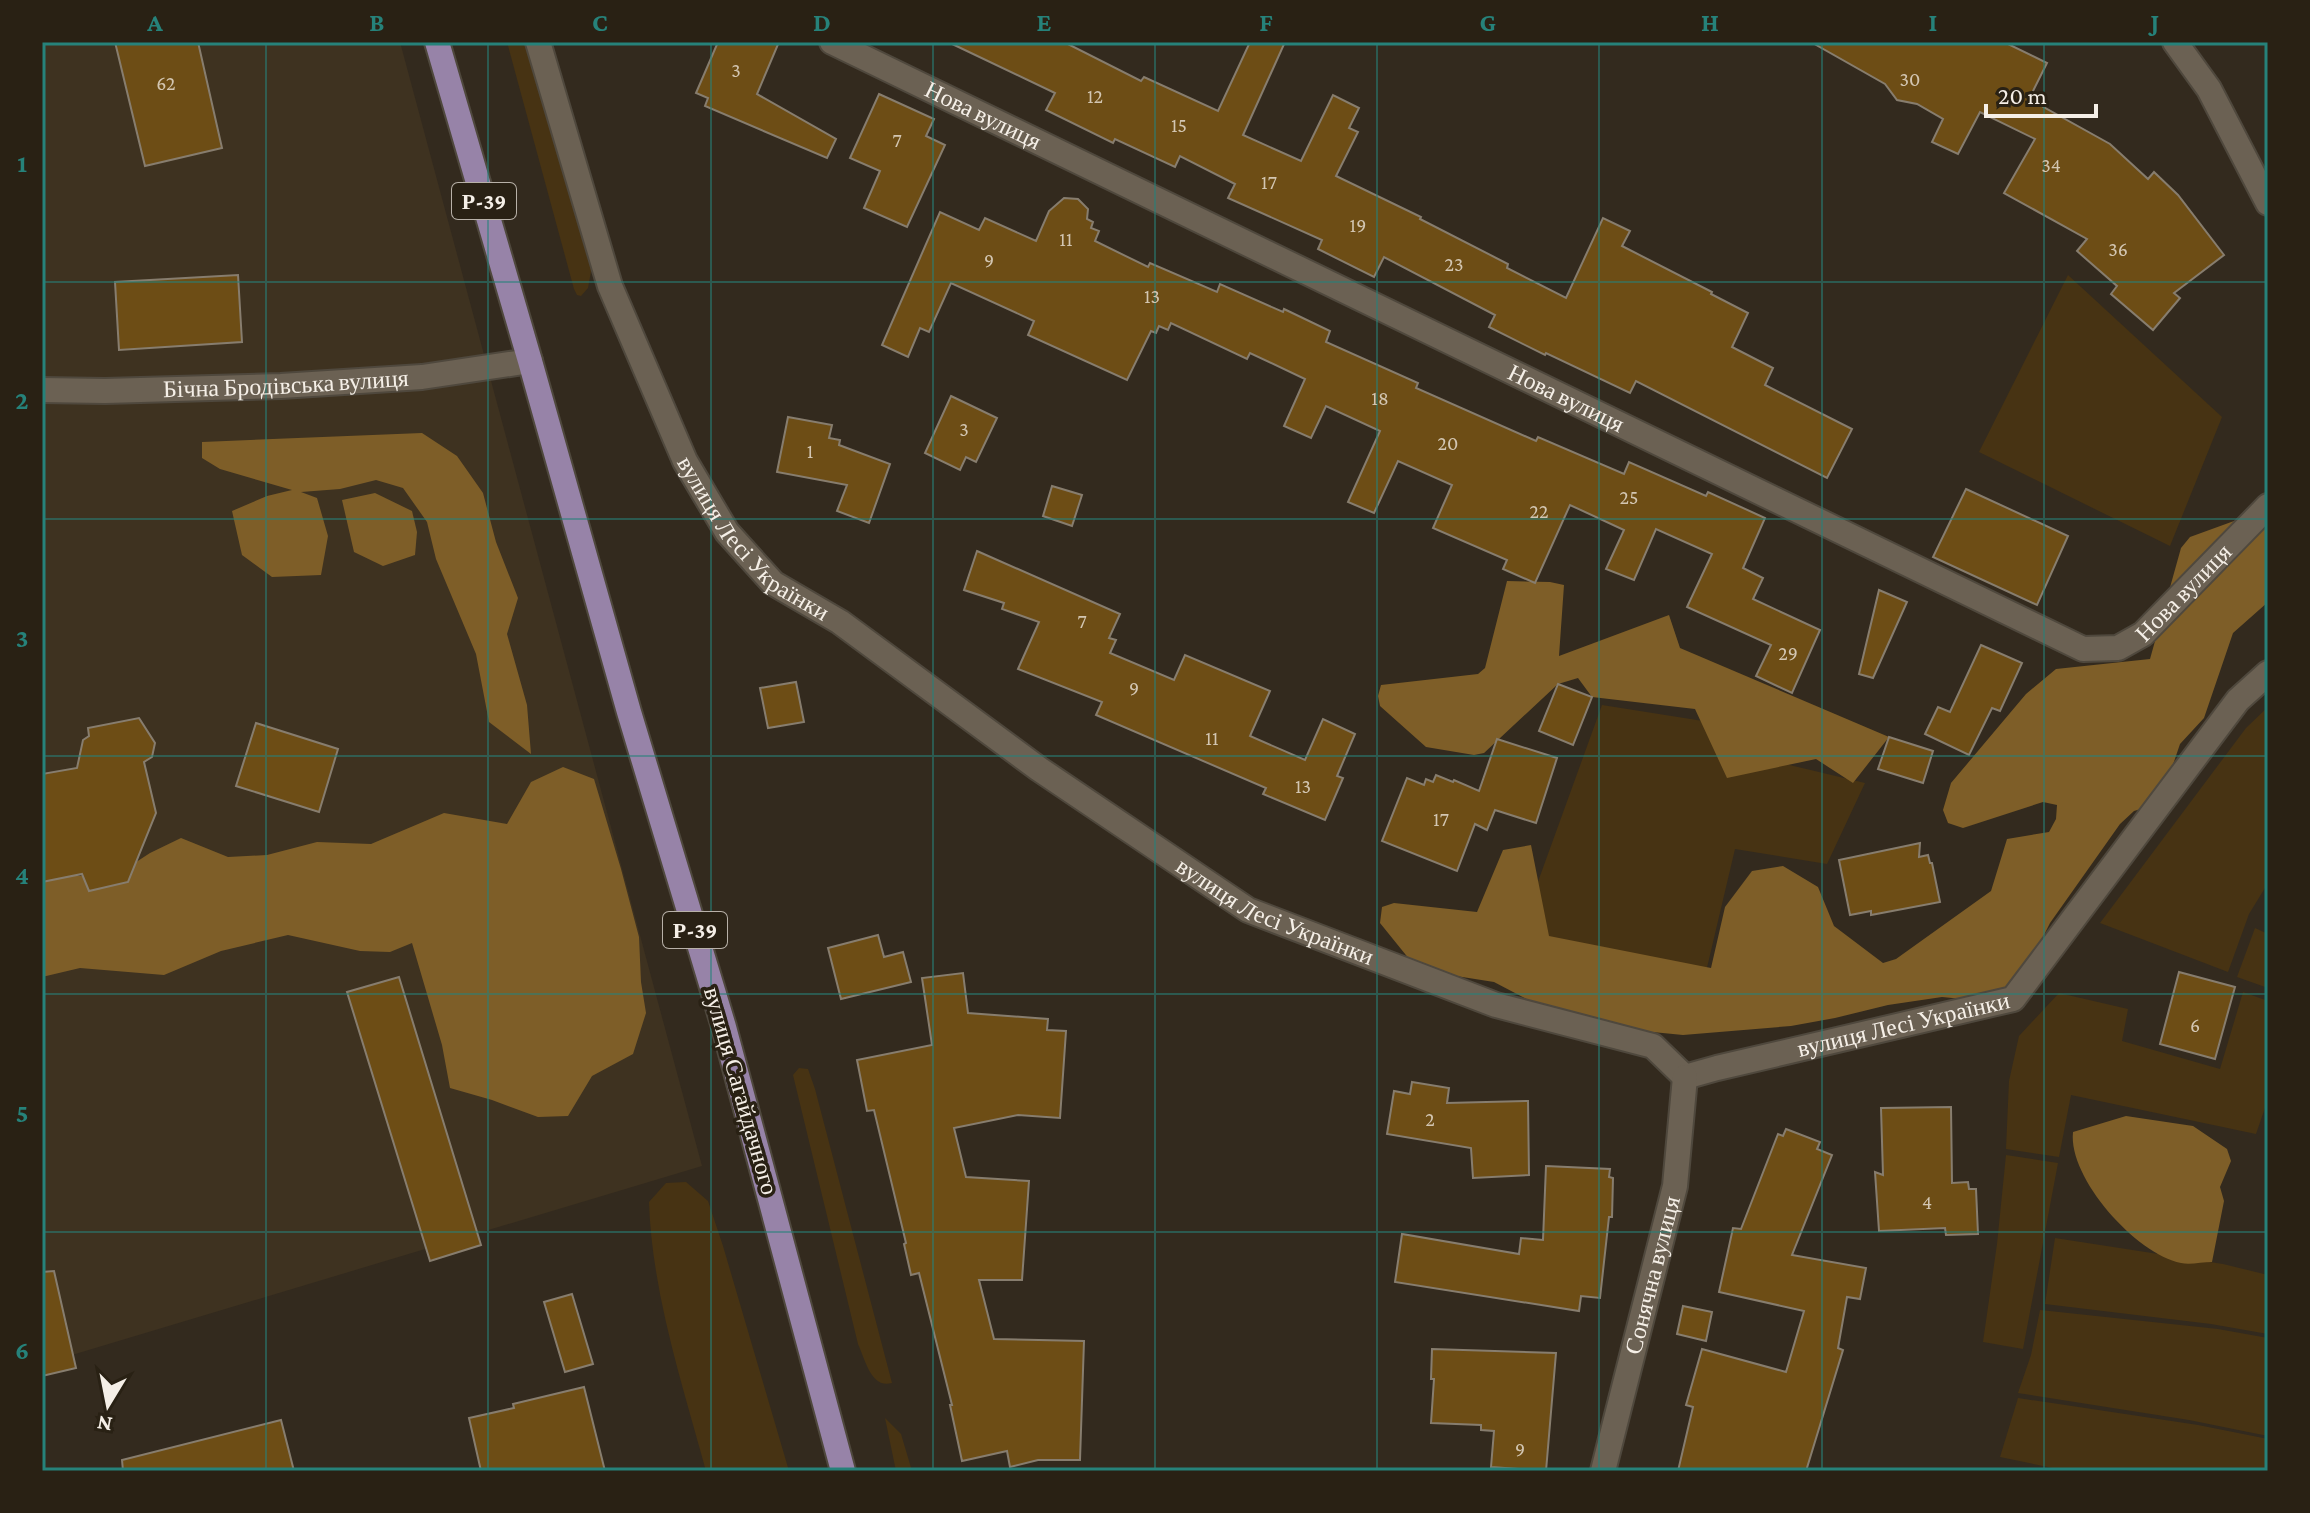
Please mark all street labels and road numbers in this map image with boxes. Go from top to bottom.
street label: Нова вулиця [921,75,1046,154]
road number: Р-39 [452,183,516,219]
street label: Нова вулиця [1504,358,1629,437]
street label: Бічна Бродівська вулиця [163,364,409,402]
street label: вулиця Лесі Українки [672,451,834,626]
street label: Нова вулиця [2129,538,2237,647]
street label: вулиця Лесі Українки [1171,852,1378,970]
road number: Р-39 [663,912,727,948]
street label: вулиця Сагайдачного [699,984,784,1198]
street label: вулиця Лесі Українки [1794,986,2012,1062]
street label: Сонячна вулиця [1619,1193,1685,1357]

